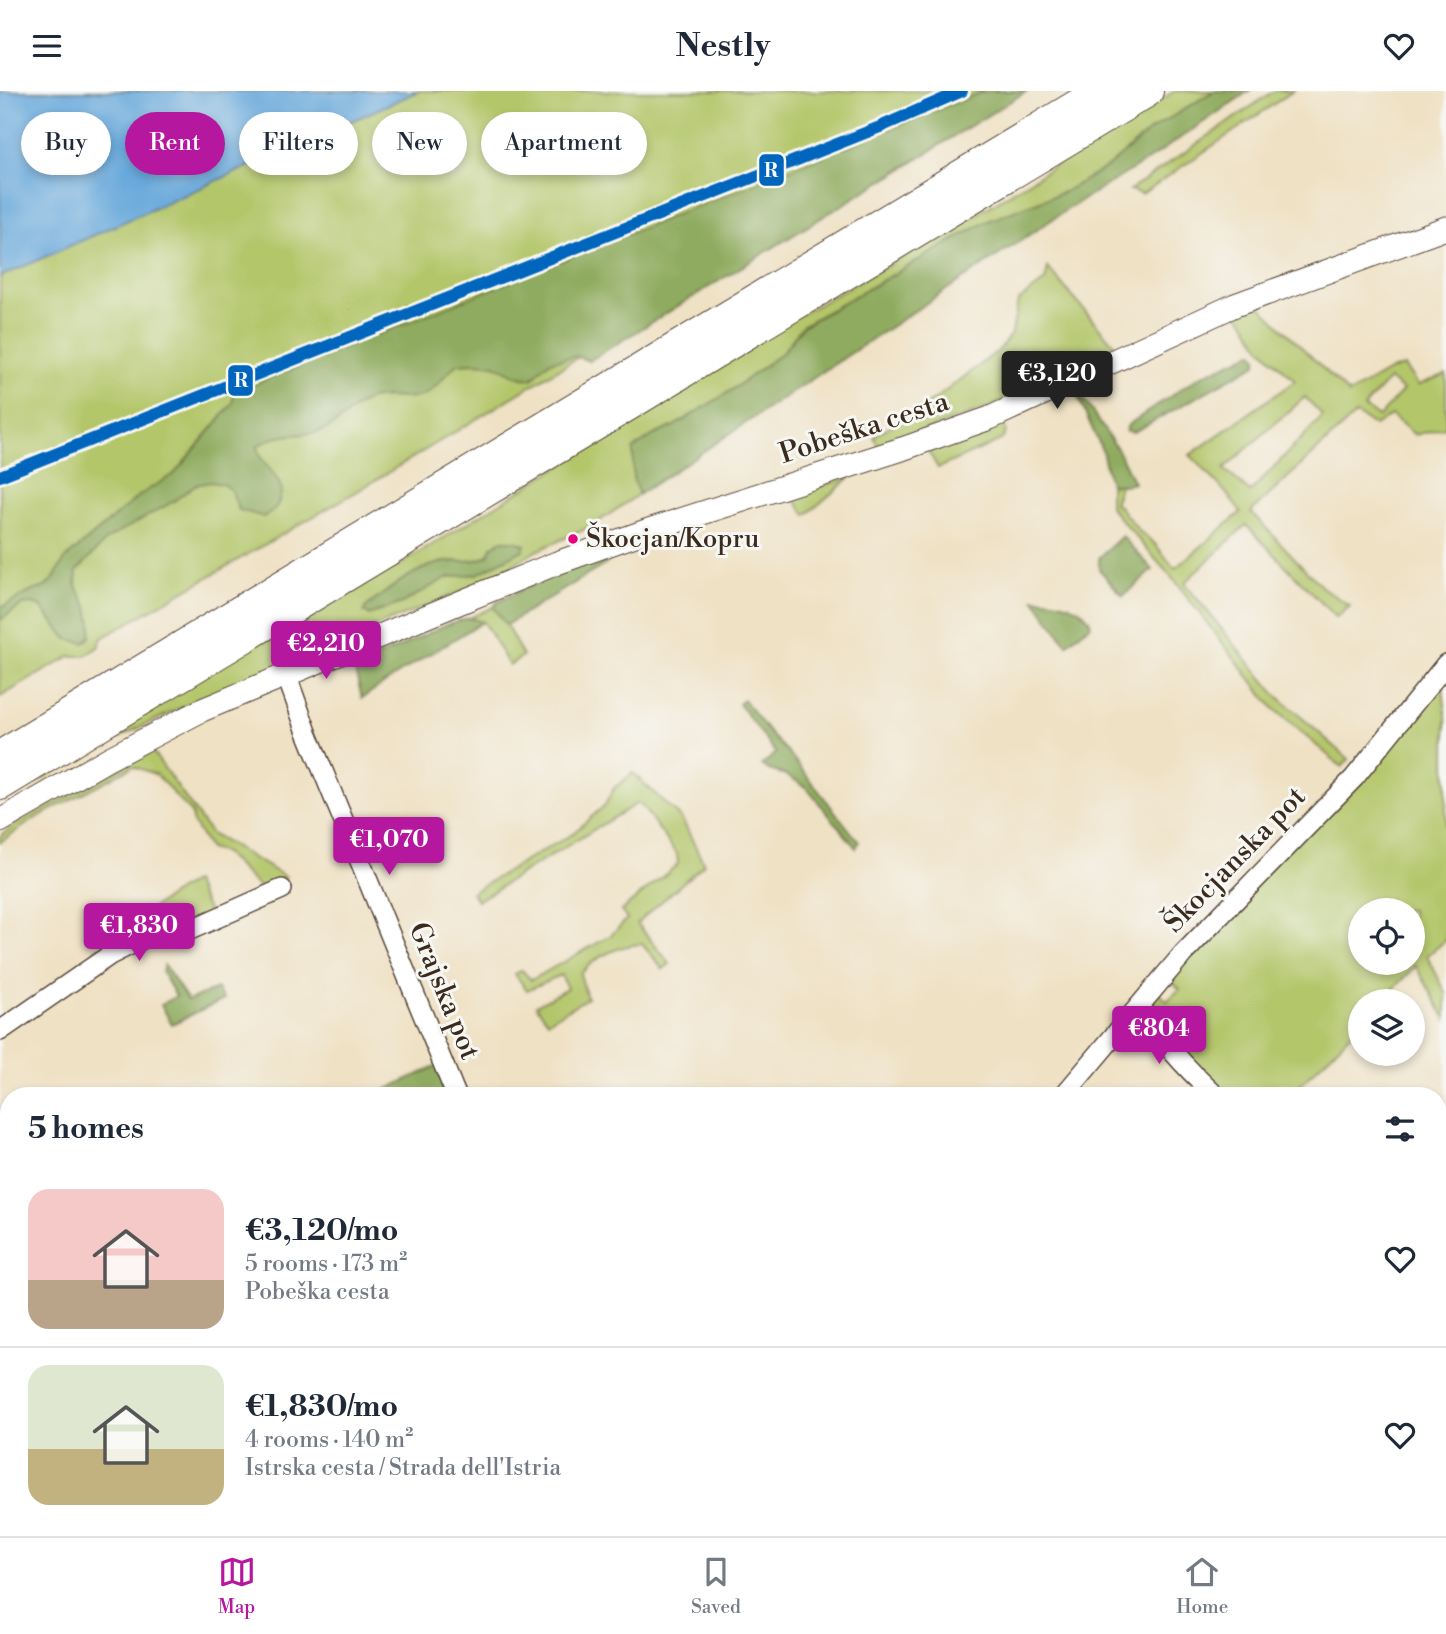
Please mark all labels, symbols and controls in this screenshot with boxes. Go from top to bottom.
text: Nestly [676,26,770,66]
icon: menu [28,27,66,65]
icon: heart [1380,27,1418,65]
chip: Buy [21,112,111,175]
chip: Rent [125,112,225,175]
chip: Filters [239,112,358,175]
chip: New [372,112,467,175]
chip: Apartment [481,112,647,175]
line badge: R [758,153,785,187]
text: R [764,159,779,183]
pin: €3,120 [1000,351,1114,411]
text: €3,120 [1018,360,1096,388]
line badge: R [227,364,254,397]
text: R [234,369,249,393]
street label: Pobeška cesta [775,384,954,472]
place label: Škocjan/Kopru [586,521,759,555]
marker: Škocjan/Kopru [566,532,580,546]
pin: €2,210 [269,621,383,681]
text: €2,210 [287,630,365,658]
street label: Škocjanska pot [1155,778,1314,940]
pin: €1,070 [332,817,446,877]
text: €1,070 [349,826,429,854]
map controls [1348,898,1425,1066]
button: locate [1348,898,1425,975]
pin: €1,830 [82,903,196,963]
text: €1,830 [100,912,178,940]
street label: Grajska pot [401,917,487,1065]
button: layers [1348,989,1425,1066]
pin: €804 [1118,1007,1200,1066]
text: €804 [1128,1015,1190,1043]
text: 5 homes [28,1110,144,1148]
icon: filters [1381,1110,1419,1148]
text: €3,120/mo [245,1212,398,1250]
icon: home [84,1217,168,1301]
icon: heart [1381,1240,1419,1278]
text: 5 rooms · 173 m² [245,1250,407,1278]
text: Pobeška cesta [245,1278,390,1306]
text: €1,830/mo [245,1388,398,1426]
icon: home [84,1393,168,1477]
icon: heart [1381,1416,1419,1454]
text: 4 rooms · 140 m² [245,1426,413,1454]
text: Istrska cesta / Strada dell'Istria [245,1454,561,1482]
tab: Map [218,1553,256,1619]
tab: Saved [691,1553,741,1619]
tab: Home [1176,1553,1228,1619]

